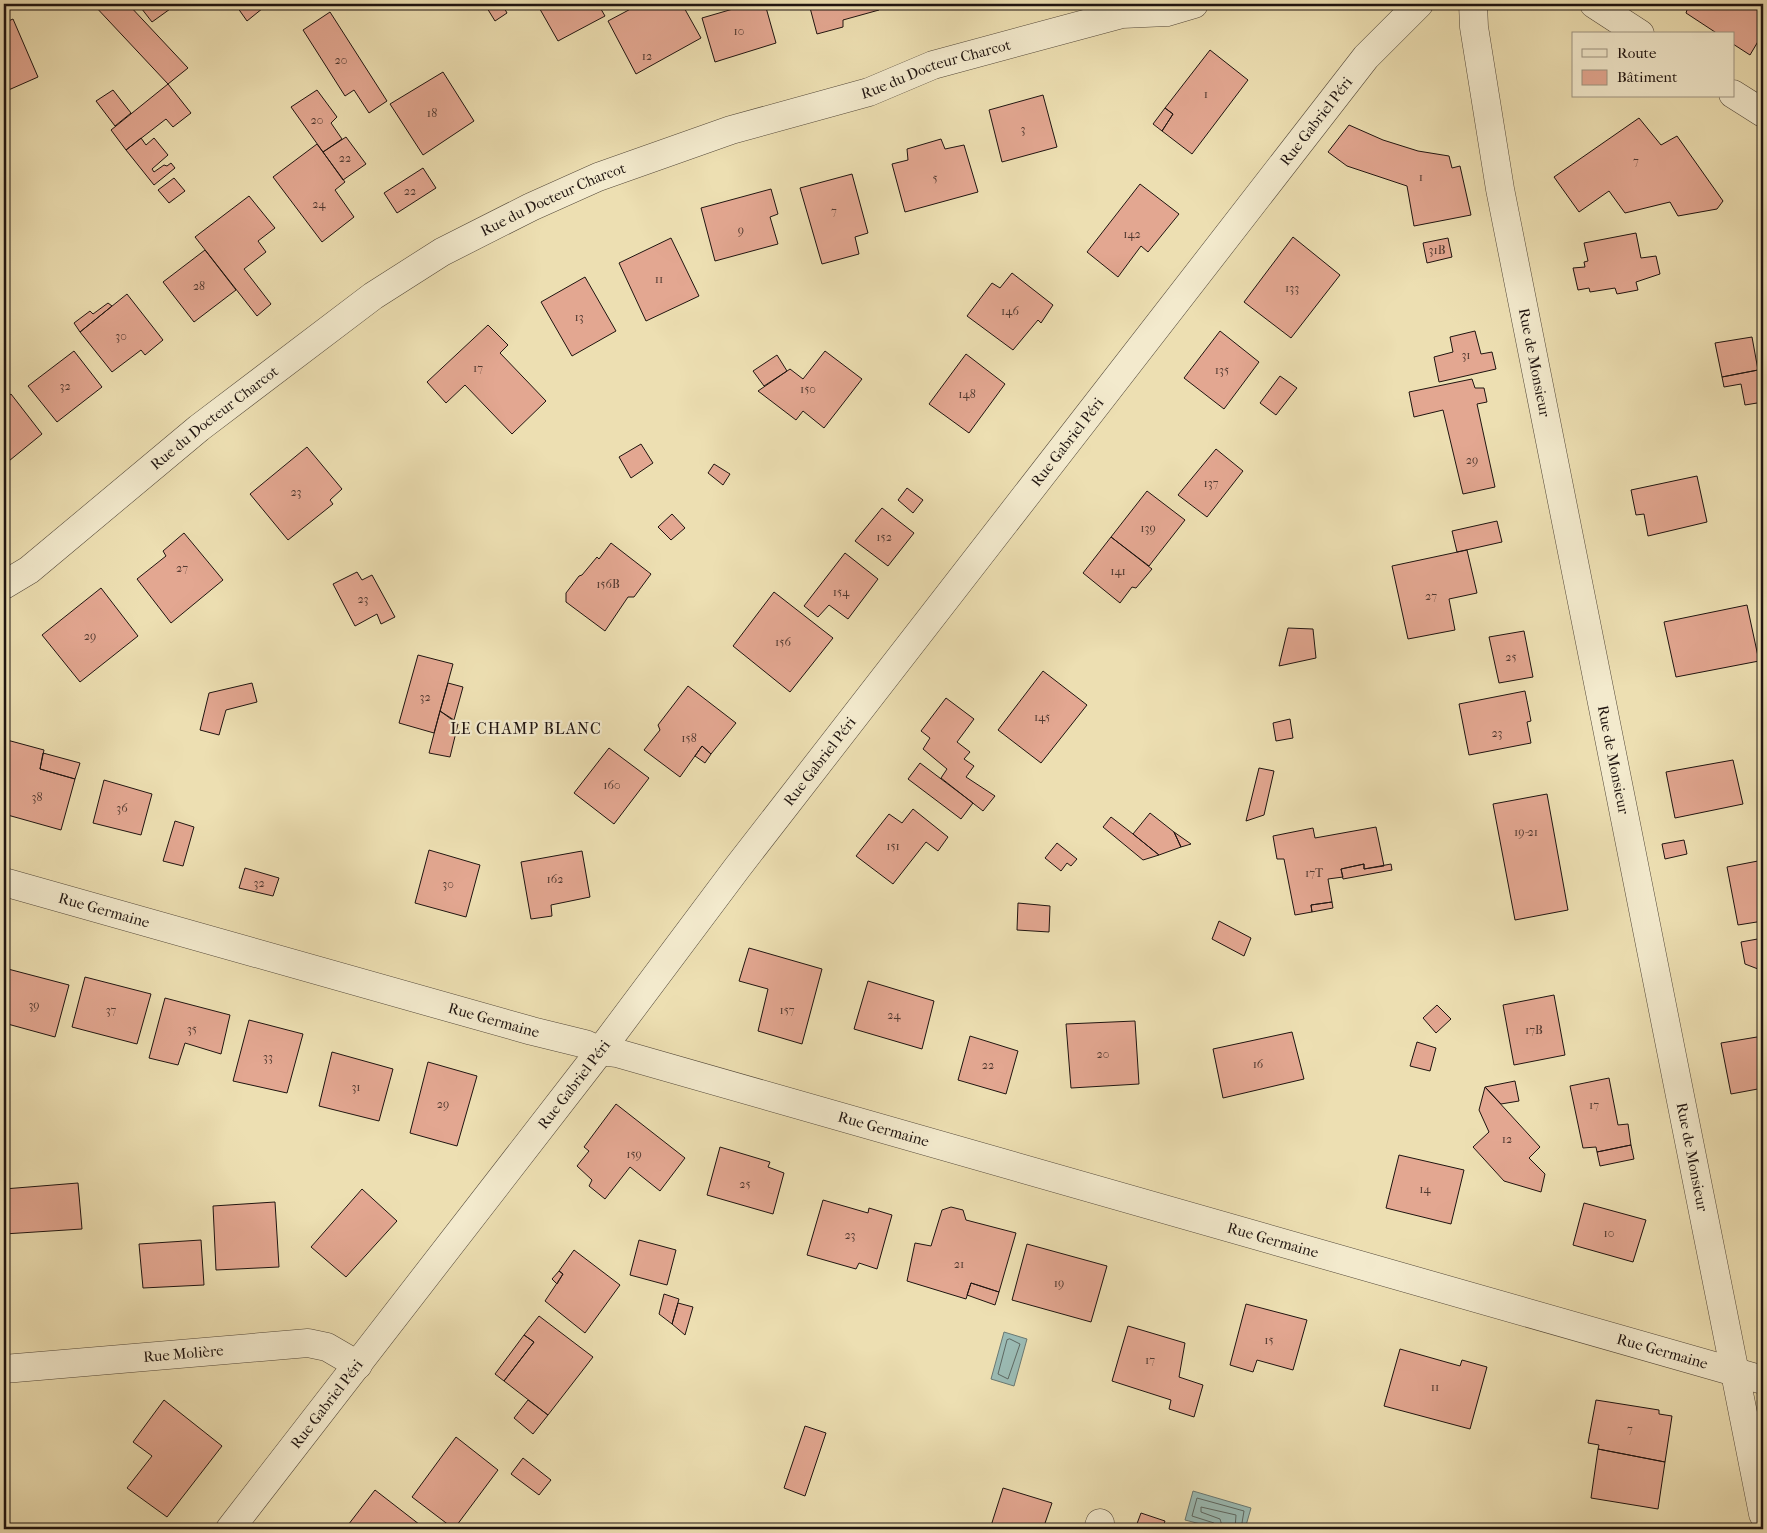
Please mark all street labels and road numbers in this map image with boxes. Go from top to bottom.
street label: Rue du Docteur Charcot [859,35,1013,103]
street label: Rue Gabriel Péri [1276,73,1357,169]
street label: Rue du Docteur Charcot [478,159,629,240]
street label: Rue de Monsieur [1515,307,1554,419]
street label: Rue du Docteur Charcot [147,362,282,474]
street label: Rue Gabriel Péri [1027,394,1108,490]
street label: Rue de Monsieur [1594,704,1633,816]
street label: Rue Gabriel Péri [780,713,860,809]
street label: Rue Germaine [56,889,152,932]
street label: Rue Germaine [446,999,542,1042]
street label: Rue Gabriel Péri [534,1036,614,1133]
street label: Rue de Monsieur [1673,1101,1712,1214]
street label: Rue Germaine [836,1107,932,1151]
street label: Rue Germaine [1225,1219,1321,1262]
street label: Rue Germaine [1615,1330,1711,1373]
street label: Rue Molière [143,1341,225,1366]
street label: Rue Gabriel Péri [287,1356,367,1452]

